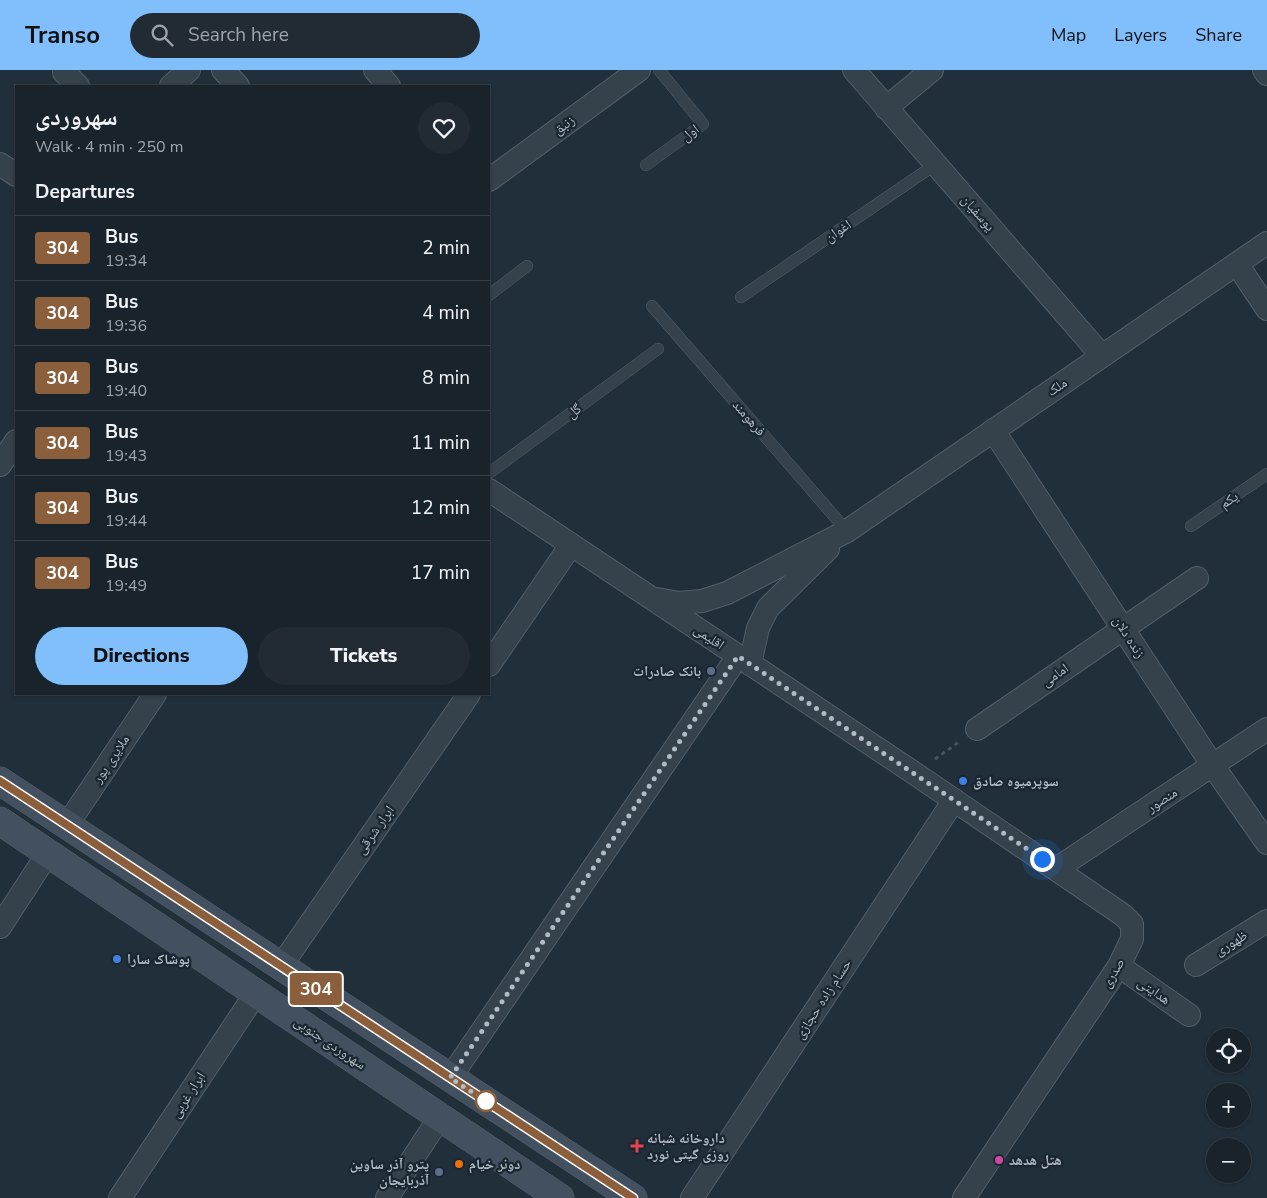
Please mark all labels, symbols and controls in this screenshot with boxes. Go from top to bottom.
search box [130,13,480,58]
text: Transo [25,19,100,51]
icon: search [148,21,176,49]
text: Search here [188,22,289,48]
text: Map [1051,23,1086,47]
text: Layers [1114,23,1167,47]
text: Share [1195,23,1242,47]
text: سهروردی [35,101,118,133]
button: heart [418,102,470,154]
street label: زنبق [549,111,579,139]
street label: اول [677,120,703,146]
text: Walk · 4 min · 250 m [35,136,183,158]
text: Departures [35,179,135,205]
street label: یوسفیان [957,191,999,236]
street label: اغوان [821,215,855,247]
text: Bus [105,224,138,250]
text: 2 min [422,235,470,261]
text: 304 [46,236,79,260]
text: 19:34 [105,250,147,272]
text: Bus [105,289,138,315]
text: 4 min [422,300,470,326]
text: 304 [46,301,79,325]
text: 19:36 [105,315,147,337]
text: Bus [105,354,138,380]
text: 8 min [422,365,470,391]
text: 304 [46,366,79,390]
street label: ملک [1043,373,1071,401]
text: 19:40 [105,380,147,402]
street label: فرهومند [728,396,770,440]
street label: گل [563,399,585,423]
text: Bus [105,419,138,445]
text: 11 min [411,430,470,456]
text: 304 [46,431,79,455]
text: 19:43 [105,445,147,467]
text: Bus [105,484,138,510]
street label: یکم [1216,487,1242,513]
text: 12 min [411,495,470,521]
text: 304 [46,496,79,520]
text: 19:44 [105,510,147,532]
text: Bus [105,549,138,575]
text: 17 min [411,560,470,586]
text: 304 [46,561,79,585]
text: 19:49 [105,575,147,597]
street label: زنده دلان [1108,612,1150,662]
street label: اقلیمی [690,620,728,654]
button: Directions [35,627,248,685]
button: Tickets [258,627,470,685]
street label: امامی [1038,659,1072,691]
place label: بانک صادرات [633,662,701,681]
marker: بانک صادرات [705,665,717,677]
street label: ملایری پور [87,731,134,788]
place label: سوپرمیوه صادق [973,772,1059,791]
marker: سوپرمیوه صادق [957,775,969,787]
street label: منصور [1142,783,1181,818]
street label: ابرار شرقی [351,802,399,858]
your location [1030,847,1055,872]
street label: ظهوری [1211,926,1251,960]
place label: پوشاک سارا [127,950,190,969]
marker: پوشاک سارا [111,953,123,965]
street label: حسام زاده حجازی [790,955,856,1043]
street label: صدری [1097,955,1129,991]
line badge: 304 [287,973,345,1005]
street label: هدایتی [1134,973,1174,1009]
text: 304 [300,977,332,1001]
street label: سهروردی جنوبی [290,1012,370,1074]
map controls [1206,1028,1251,1183]
button: locate [1206,1028,1251,1073]
street label: ابرار غربی [166,1068,210,1122]
button: + [1206,1083,1251,1128]
unlabelled marker [475,1090,497,1112]
place label: داروخانه شبانه روزی گیتی نورد [647,1129,729,1164]
button: − [1206,1138,1251,1183]
marker: داروخانه شبانه روزی گیتی نورد [631,1140,643,1152]
place label: هتل هدهد [1009,1151,1062,1170]
marker: هتل هدهد [993,1154,1005,1166]
place label: پترو آذر ساوین آذربایجان [350,1155,429,1190]
place label: دونر خیام [469,1155,520,1174]
marker: دونر خیام [453,1158,465,1170]
marker: پترو آذر ساوین آذربایجان [433,1166,445,1178]

